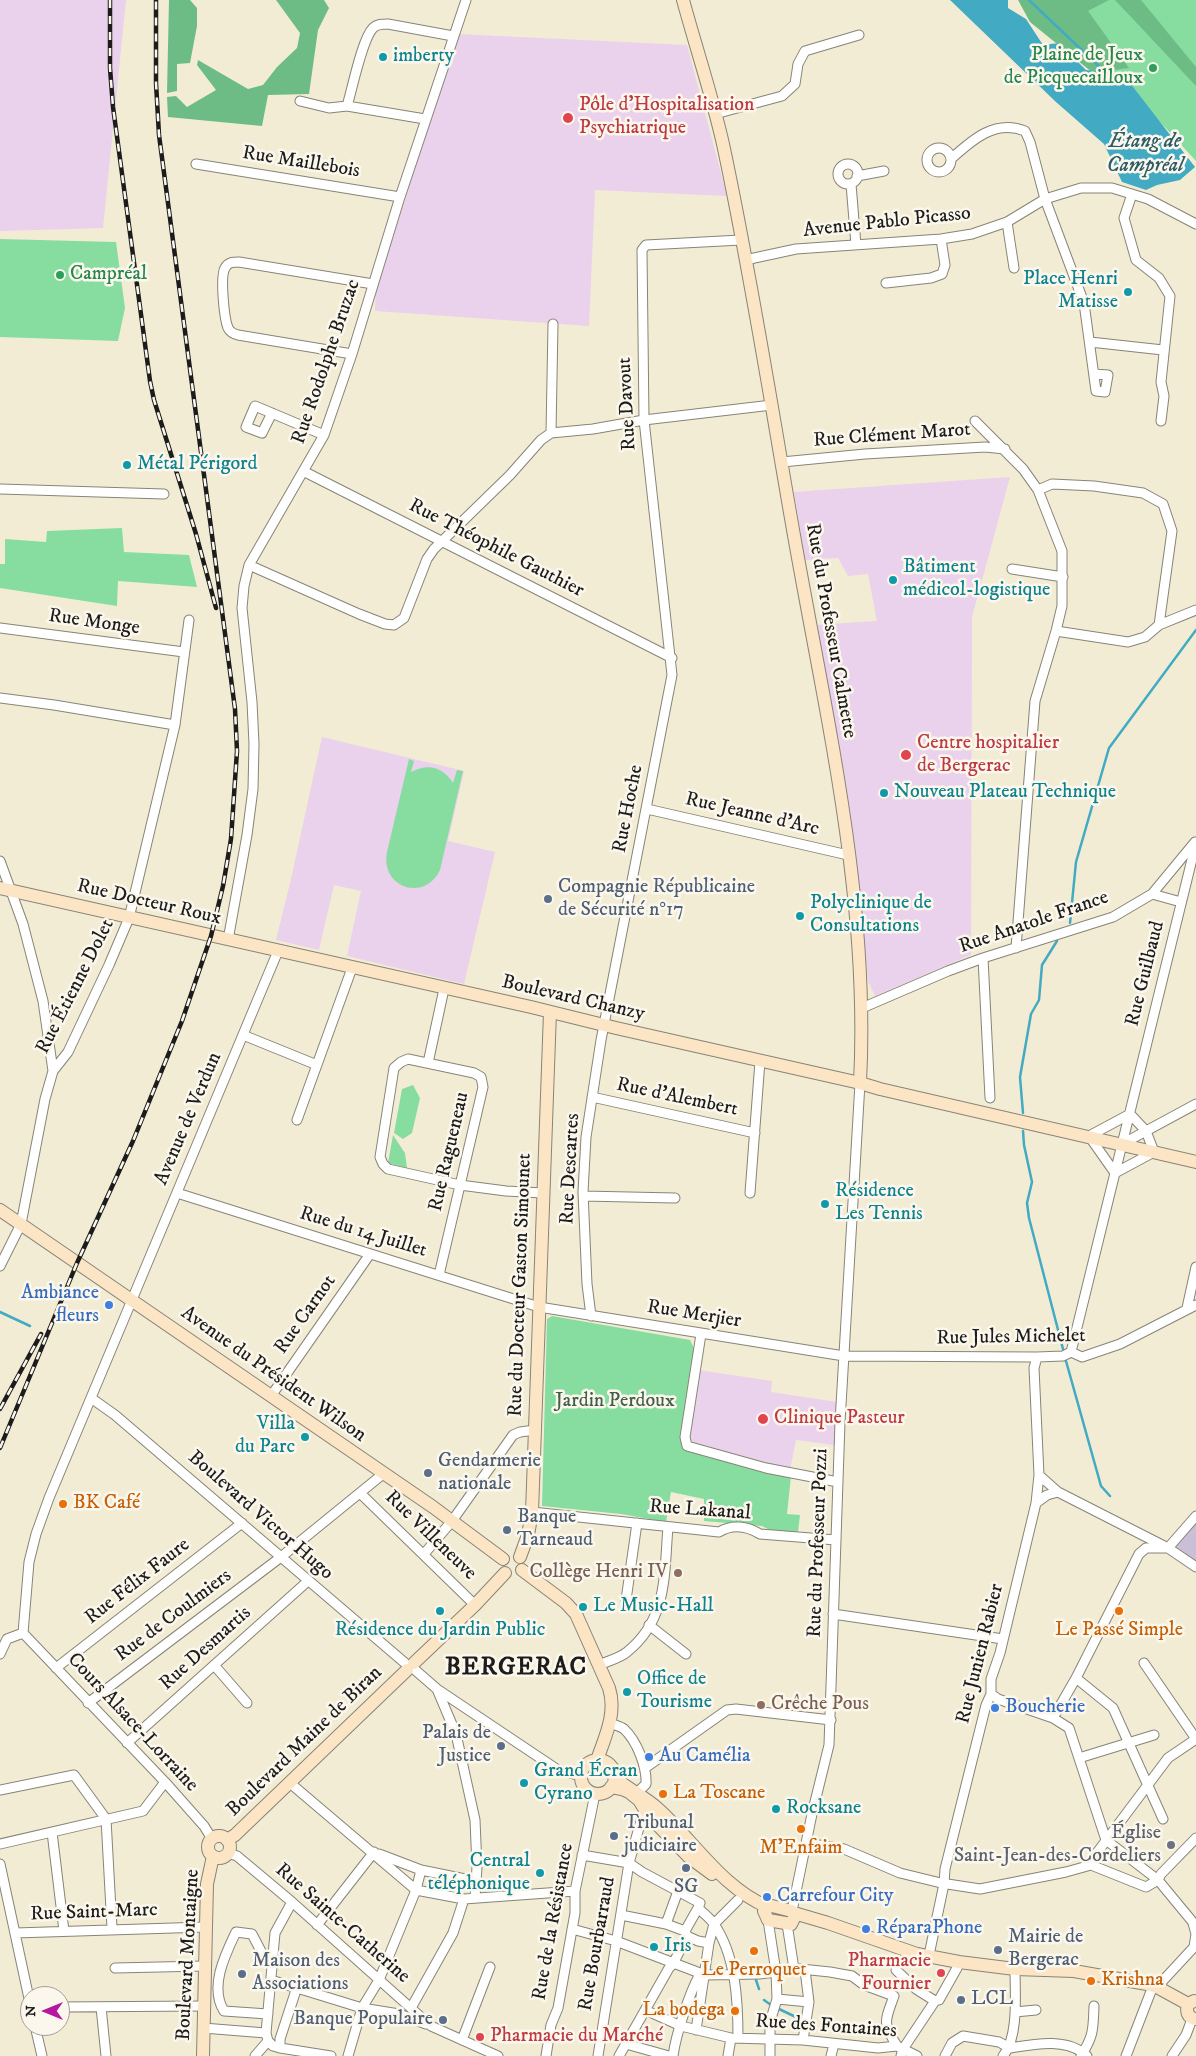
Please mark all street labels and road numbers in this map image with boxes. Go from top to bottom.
street label: Rue Maillebois [241,142,361,184]
street label: Avenue Pablo Picasso [802,202,972,244]
street label: Rue Rodolphe Bruzac [288,277,366,447]
street label: Rue Davout [614,357,642,451]
street label: Rue Clément Marot [813,419,971,453]
street label: Rue Théophile Gauthier [405,494,587,604]
street label: Rue du Professeur Calmette [799,522,861,740]
street label: Rue Monge [47,605,141,641]
street label: Rue Hoche [609,763,649,855]
street label: Rue Jeanne d'Arc [683,788,821,842]
street label: Rue Docteur Roux [75,875,223,931]
street label: Rue Anatole France [956,886,1112,960]
street label: Rue Étienne Dolet [32,916,120,1058]
street label: Rue Guilbaud [1121,919,1171,1029]
street label: Boulevard Chanzy [499,971,647,1027]
street label: Avenue de Verdun [150,1049,228,1189]
street label: Rue d'Alembert [614,1073,740,1123]
street label: Rue Ragueneau [425,1090,475,1214]
street label: Rue Descartes [556,1113,586,1225]
street label: Rue du Docteur Gaston Simounet [504,1153,538,1417]
street label: Rue du 14 Juillet [297,1202,429,1264]
street label: Rue Carnot [270,1271,342,1359]
street label: Rue Merjier [645,1296,743,1334]
street label: Avenue du Président Wilson [176,1302,370,1448]
street label: Rue Jules Michelet [936,1325,1086,1351]
street label: Boulevard Victor Hugo [182,1446,338,1586]
street label: Rue du Professeur Pozzi [804,1448,834,1638]
street label: Rue Villeneuve [379,1486,481,1586]
street label: Rue Lakanal [648,1495,752,1527]
street label: Rue Félix Faure [81,1534,195,1630]
street label: Rue de Coulmiers [111,1564,237,1668]
street label: Rue Junien Rabier [952,1582,1010,1726]
street label: Rue Desmartis [155,1602,257,1696]
street label: Cours Alsace-Lorraine [61,1649,203,1797]
street label: Boulevard Maine de Biran [222,1662,388,1822]
street label: Rue de la Résistance [528,1842,580,2002]
street label: Rue Sainte-Catherine [270,1859,414,1989]
street label: Boulevard Montaigne [173,1869,205,2041]
street label: Rue Bourbarraud [574,1875,622,2013]
street label: Rue Saint-Marc [30,1899,158,1927]
street label: Rue des Fontaines [754,2010,898,2044]

